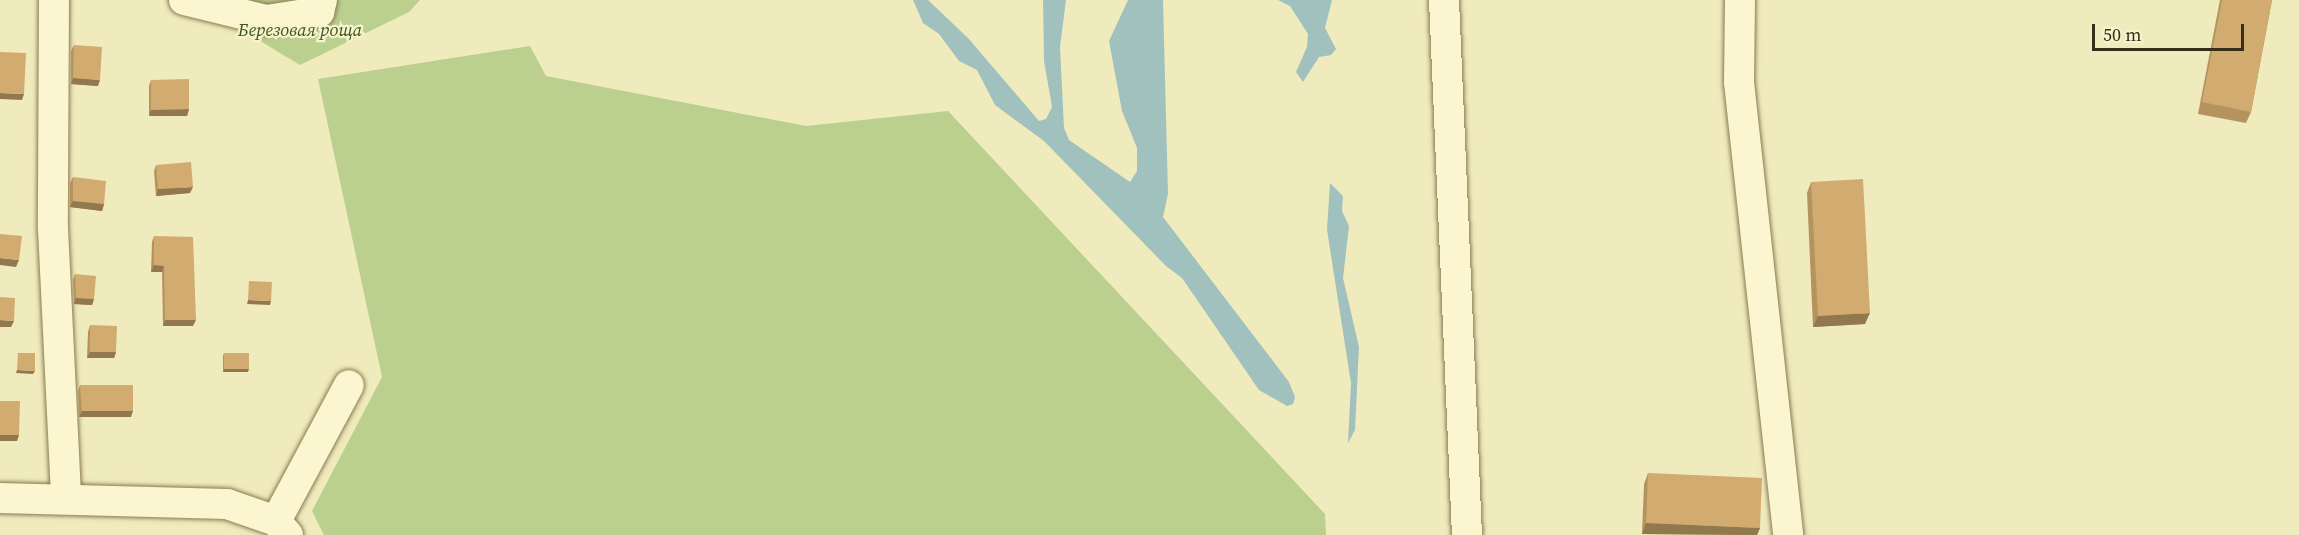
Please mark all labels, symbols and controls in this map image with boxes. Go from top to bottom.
scale bar [2095,12,2246,50]
park label: Березовая роща [238,19,362,41]
text: 50 m [2103,22,2141,47]

